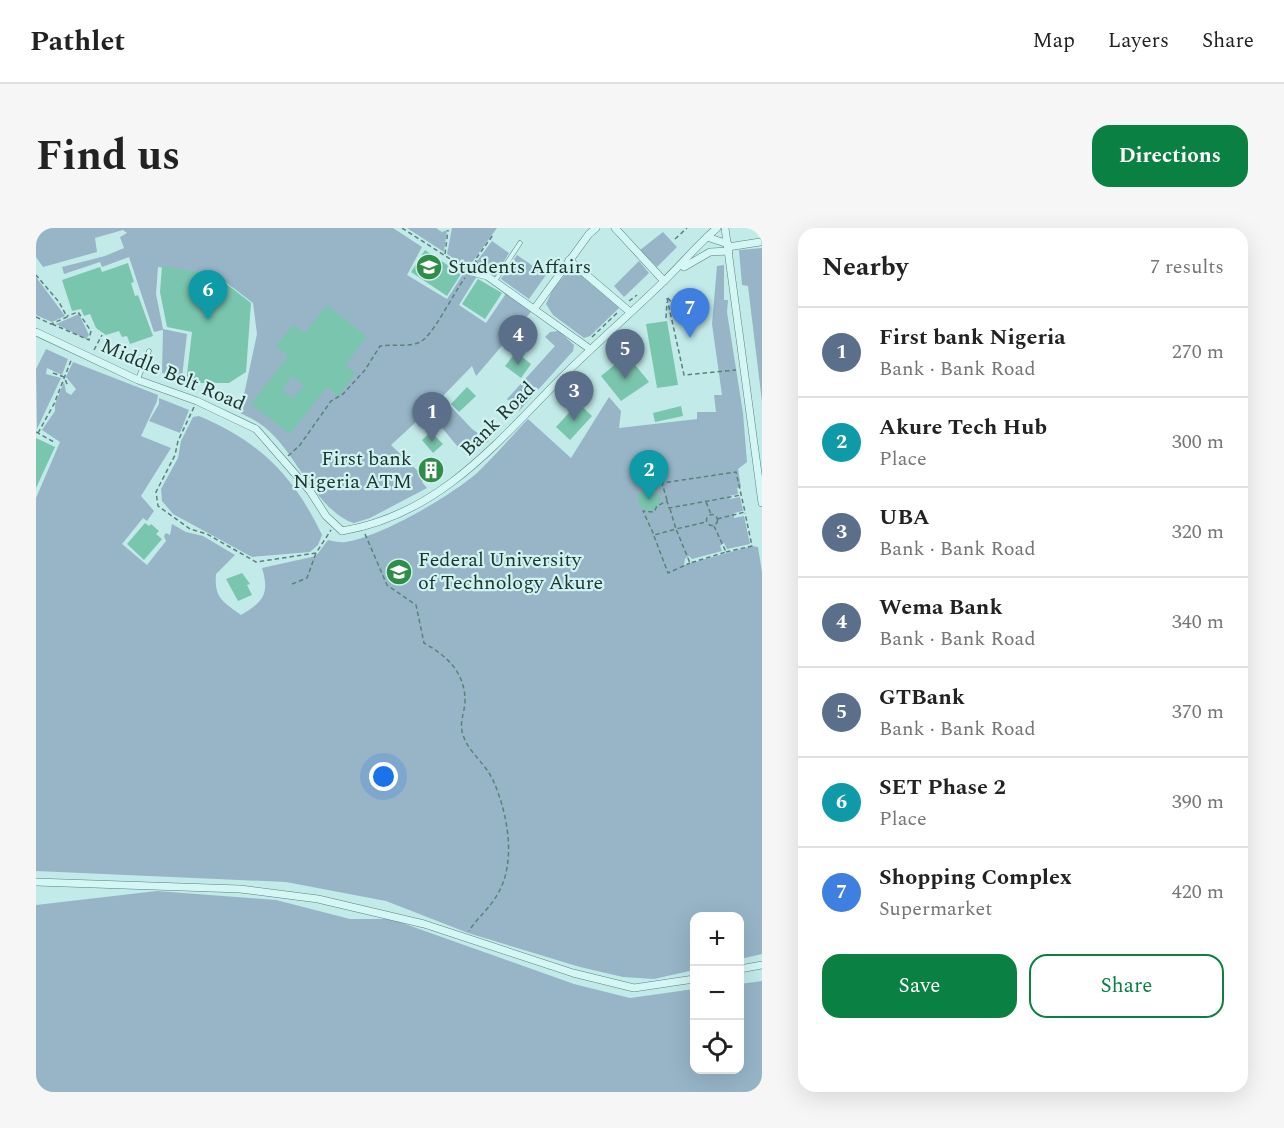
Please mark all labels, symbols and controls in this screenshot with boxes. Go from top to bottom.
text: Pathlet [30,20,125,63]
text: Map [1033,25,1075,57]
text: Layers [1108,25,1169,57]
text: Share [1202,25,1254,57]
text: Find us [36,125,180,188]
button: Directions [1092,125,1248,187]
text: Nearby [822,247,908,287]
school or university icon: Students Affairs [414,252,444,282]
place label: Students Affairs [448,252,591,282]
text: 7 results [1150,252,1224,282]
pin: 6 [188,270,228,320]
pin: 7 [670,288,710,338]
pin: 4 [498,316,538,365]
text: First bank Nigeria [879,321,1066,354]
pin: 5 [606,330,644,379]
street label: Middle Belt Road [96,331,250,419]
text: 1 [836,337,847,367]
text: 270 m [1172,337,1224,367]
text: Bank · Bank Road [879,354,1036,384]
pin: 3 [554,372,594,421]
street label: Bank Road [454,375,542,463]
pin: 1 [412,392,452,442]
text: Akure Tech Hub [879,411,1047,444]
text: 2 [836,427,847,457]
text: 300 m [1172,427,1224,457]
place label: First bank Nigeria ATM [293,444,412,497]
text: Place [879,444,927,474]
pin: 2 [630,450,668,500]
building icon: First bank Nigeria ATM [416,455,446,485]
text: UBA [879,501,930,534]
text: 3 [836,517,847,547]
text: 320 m [1172,517,1224,547]
text: Bank · Bank Road [879,534,1036,564]
place label: Federal University of Technology Akure [418,545,603,598]
school or university icon: Federal University of Technology Akure [384,557,414,587]
text: Wema Bank [879,591,1003,624]
text: 4 [836,607,847,637]
text: 340 m [1172,607,1224,637]
text: Bank · Bank Road [879,624,1036,654]
text: GTBank [879,681,965,714]
text: 5 [836,697,847,727]
text: 370 m [1172,697,1224,727]
text: Bank · Bank Road [879,714,1036,744]
your location [369,762,398,791]
text: SET Phase 2 [879,771,1006,804]
text: 6 [836,787,847,817]
text: 390 m [1172,787,1224,817]
text: Place [879,804,927,834]
text: Shopping Complex [879,861,1072,894]
text: 7 [836,877,847,907]
text: 420 m [1172,877,1224,907]
text: Supermarket [879,894,992,924]
map controls [690,912,744,1074]
button: + [690,912,744,966]
button: Save [822,954,1017,1018]
button: Share [1029,954,1224,1018]
button: − [690,966,744,1020]
button: locate [690,1020,744,1074]

